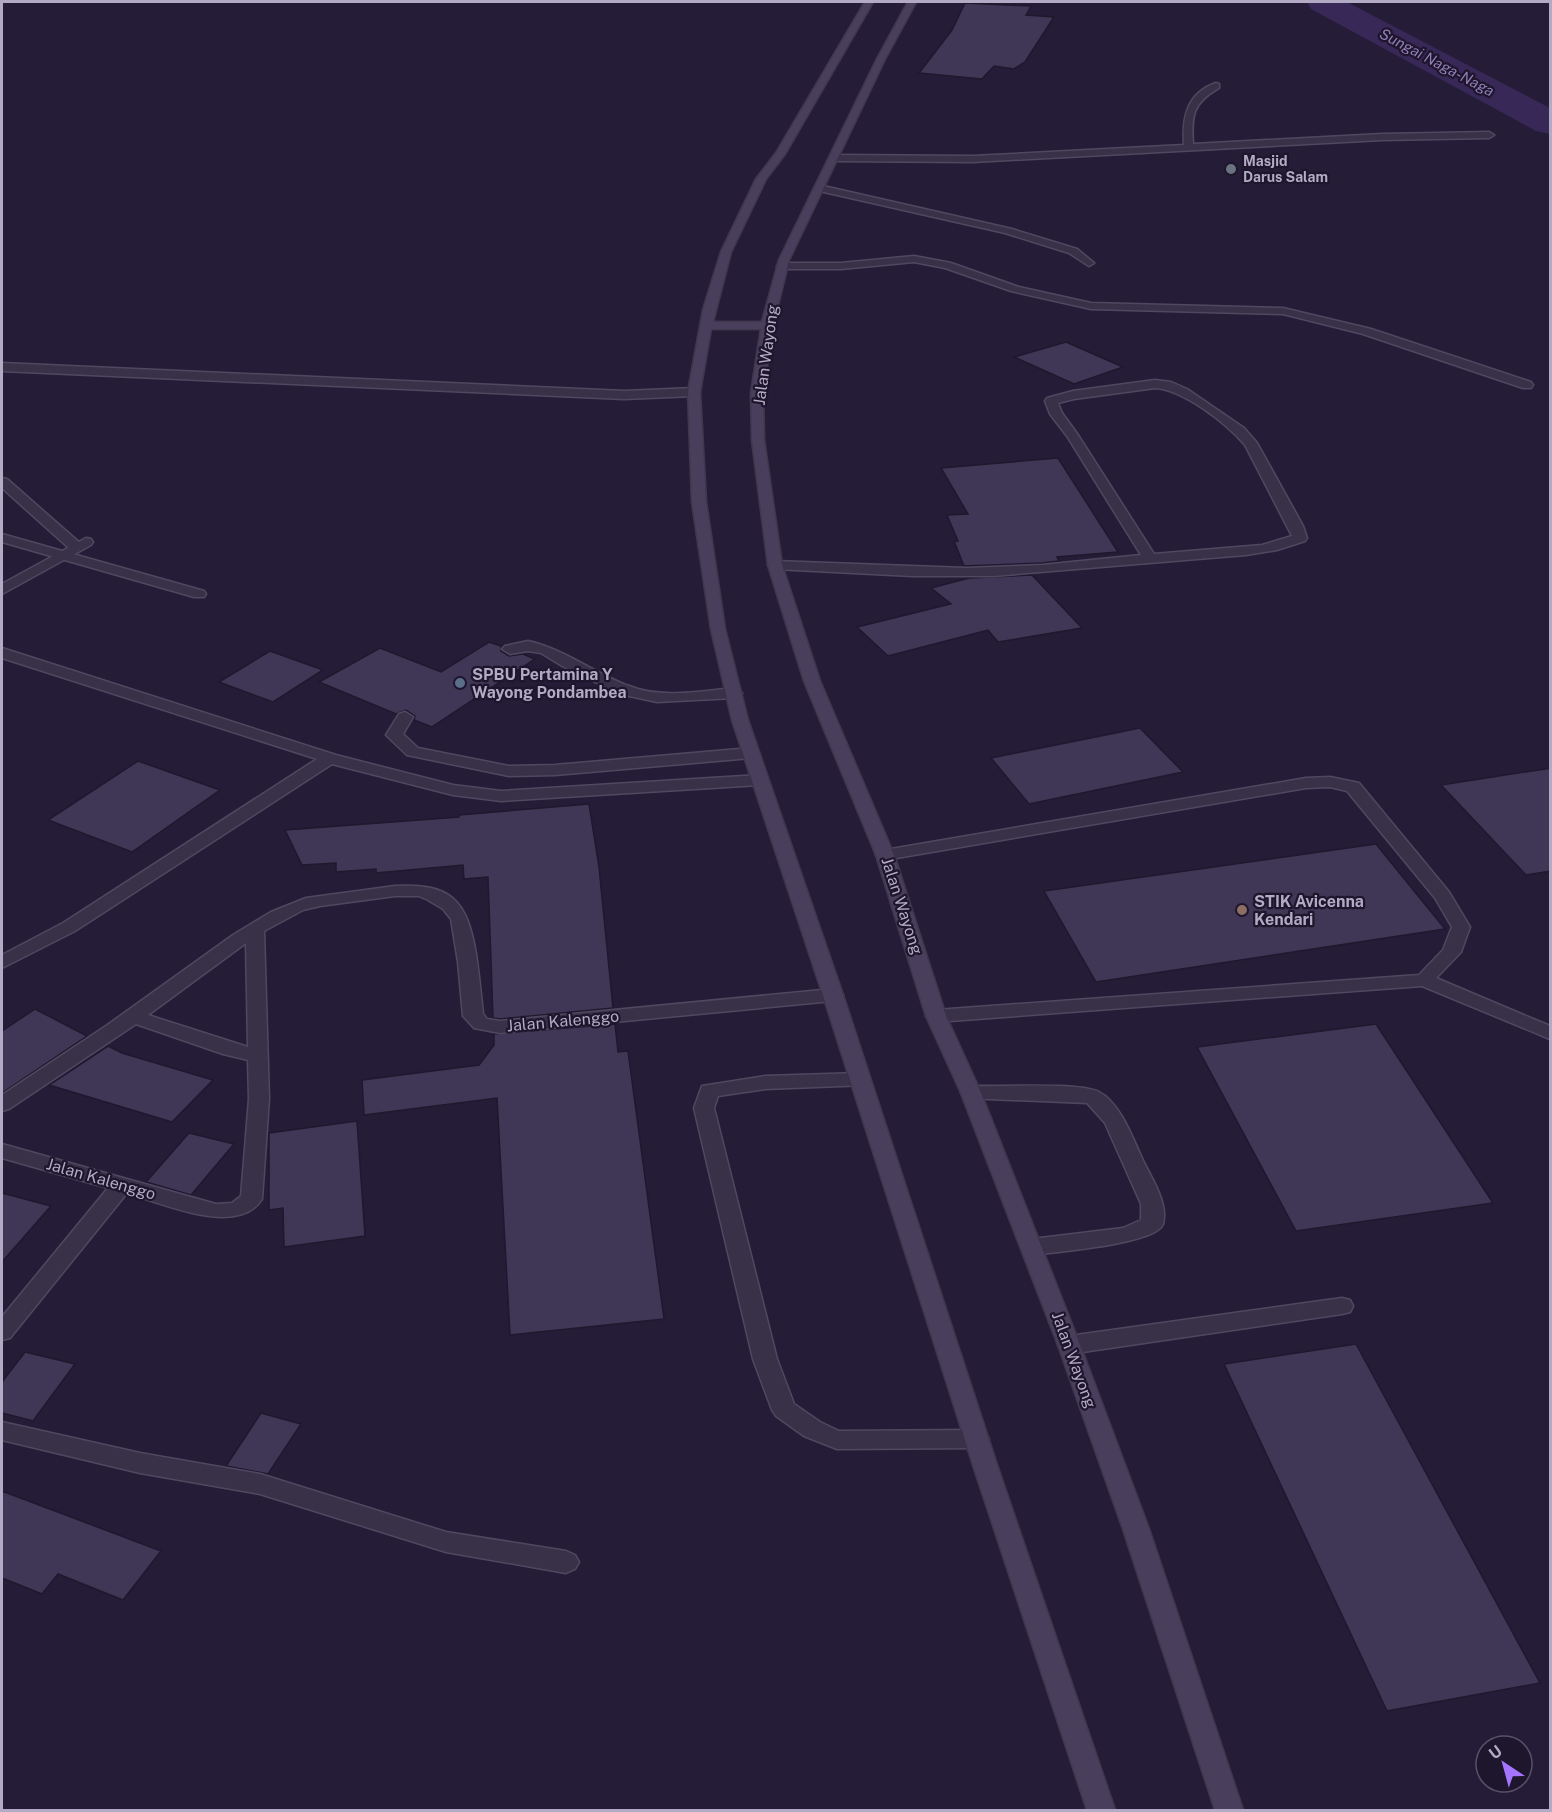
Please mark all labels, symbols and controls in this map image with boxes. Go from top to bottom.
water label: Sungai Naga-Naga [1377,25,1497,99]
place label: Masjid Darus Salam [1243,153,1328,185]
marker: Masjid Darus Salam [1224,162,1238,176]
street label: Jalan Wayong [750,304,782,406]
place label: SPBU Pertamina Y Wayong Pondambea [472,665,627,702]
marker: SPBU Pertamina Y Wayong Pondambea [453,676,467,690]
street label: Jalan Wayong [877,855,927,957]
place label: STIK Avicenna Kendari [1254,892,1364,929]
marker: STIK Avicenna Kendari [1235,903,1249,917]
street label: Jalan Kalenggo [506,1007,620,1035]
street label: Jalan Kalenggo [44,1154,158,1204]
street label: Jalan Wayong [1048,1309,1100,1411]
north arrow [1474,1734,1534,1794]
text: U [1485,1741,1506,1763]

